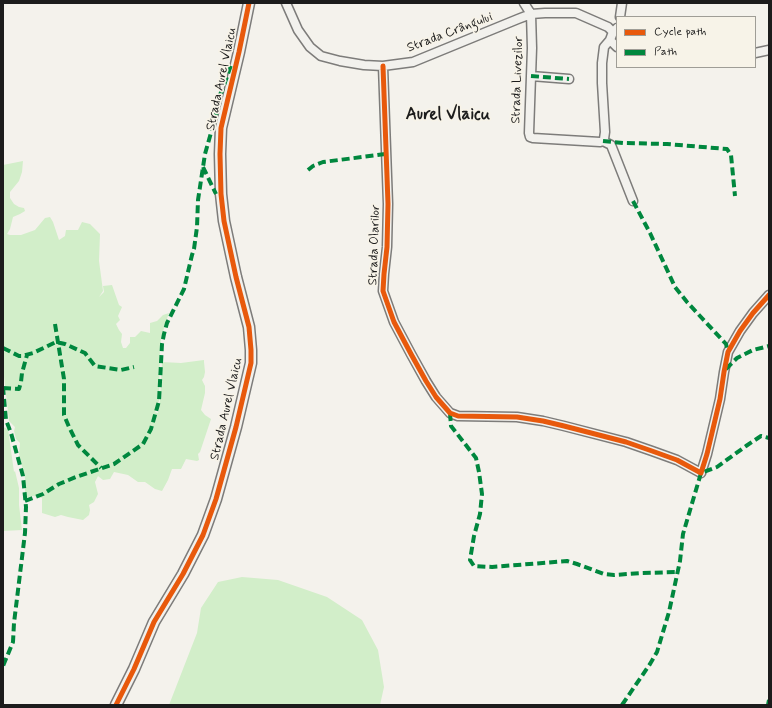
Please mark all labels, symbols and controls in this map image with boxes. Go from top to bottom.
street label: Strada Crângului [405,10,495,56]
legend [616,16,756,68]
text: Cycle path [654,24,706,40]
street label: Strada Aurel Vlaicu [203,26,241,132]
street label: Strada Livezilor [509,36,527,124]
text: Path [654,44,677,60]
district label: Aurel Vlaicu [406,105,490,125]
street label: Strada Olarilor [366,204,384,286]
street label: Strada Aurel Vlaicu [208,356,246,462]

